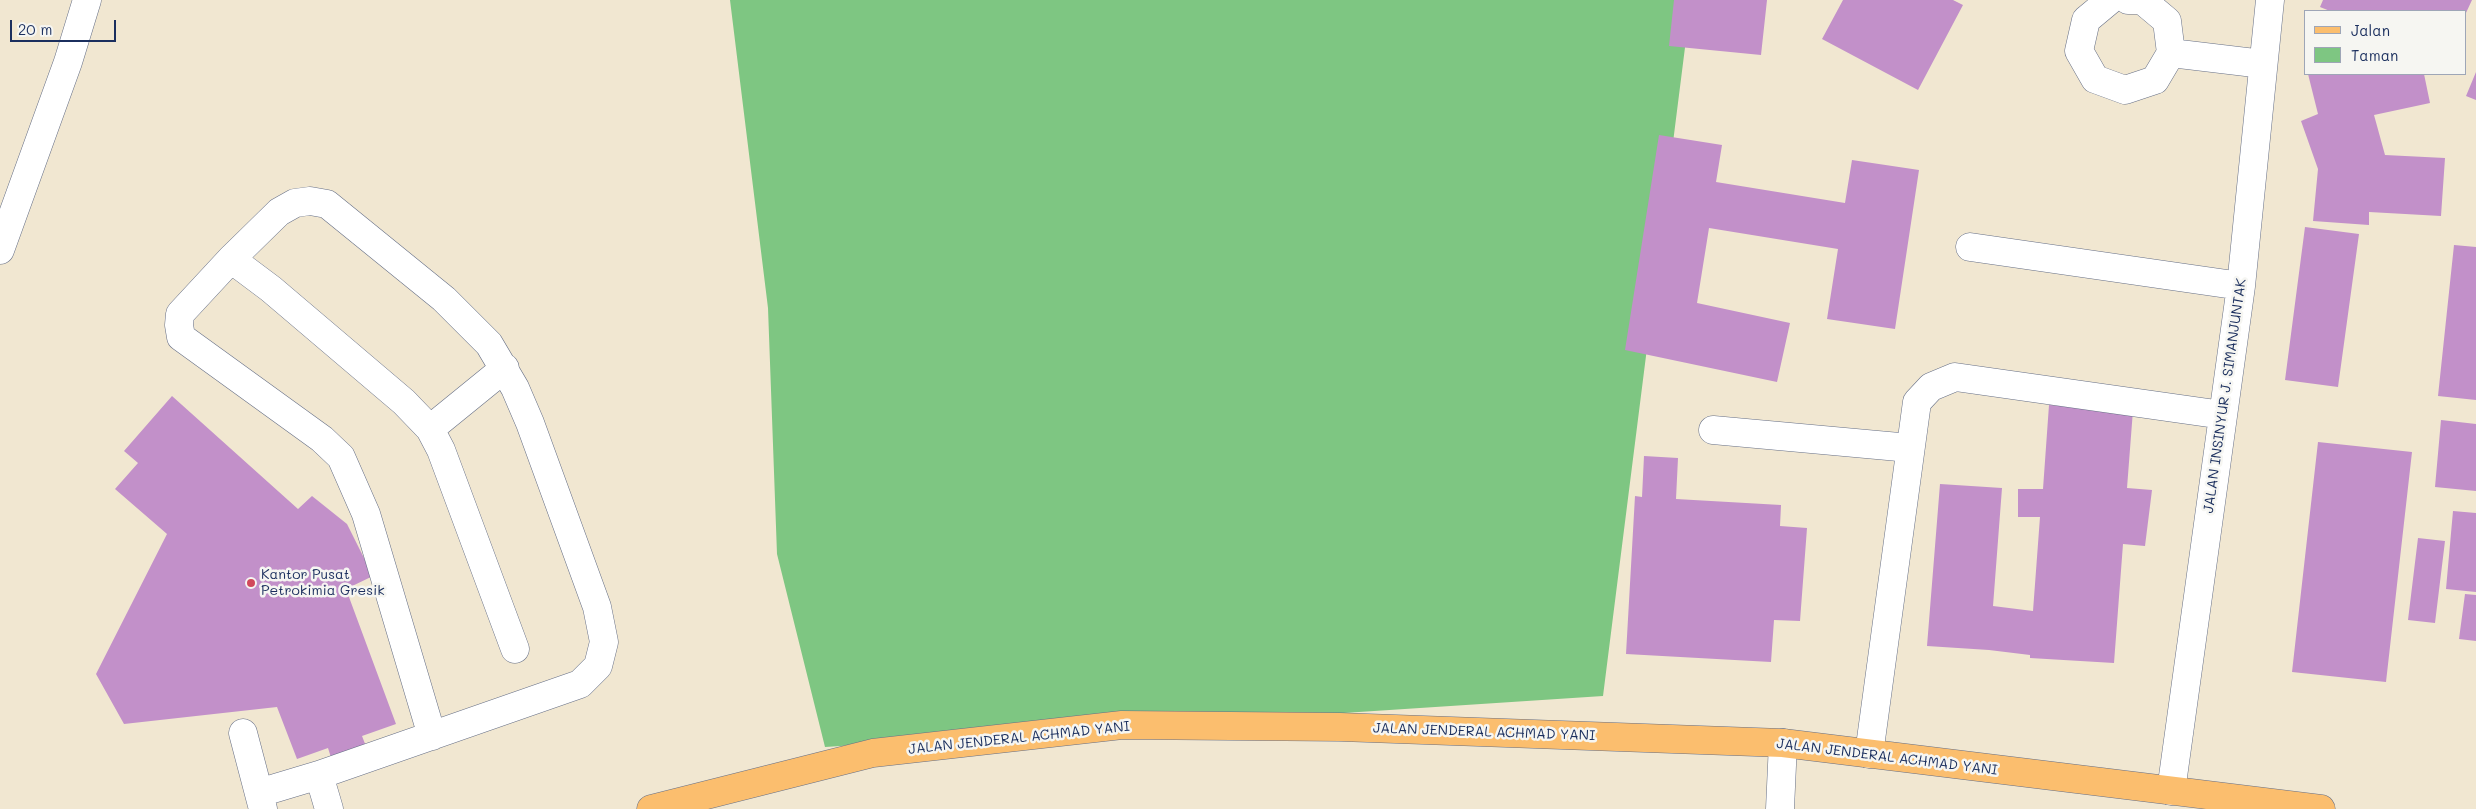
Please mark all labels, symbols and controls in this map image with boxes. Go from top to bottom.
scale bar [12,10,119,42]
legend [2304,10,2466,75]
text: 20 m [18,19,52,39]
text: Jalan [2351,20,2390,40]
text: Taman [2351,45,2398,65]
street label: JALAN INSINYUR J. SIMANJUNTAK [2200,278,2250,514]
place label: Kantor Pusat Petrokimia Gresik [261,567,385,600]
marker: Kantor Pusat Petrokimia Gresik [245,577,257,589]
street label: JALAN JENDERAL ACHMAD YANI [907,718,1131,758]
street label: JALAN JENDERAL ACHMAD YANI [1373,720,1595,744]
street label: JALAN JENDERAL ACHMAD YANI [1776,735,1998,779]

